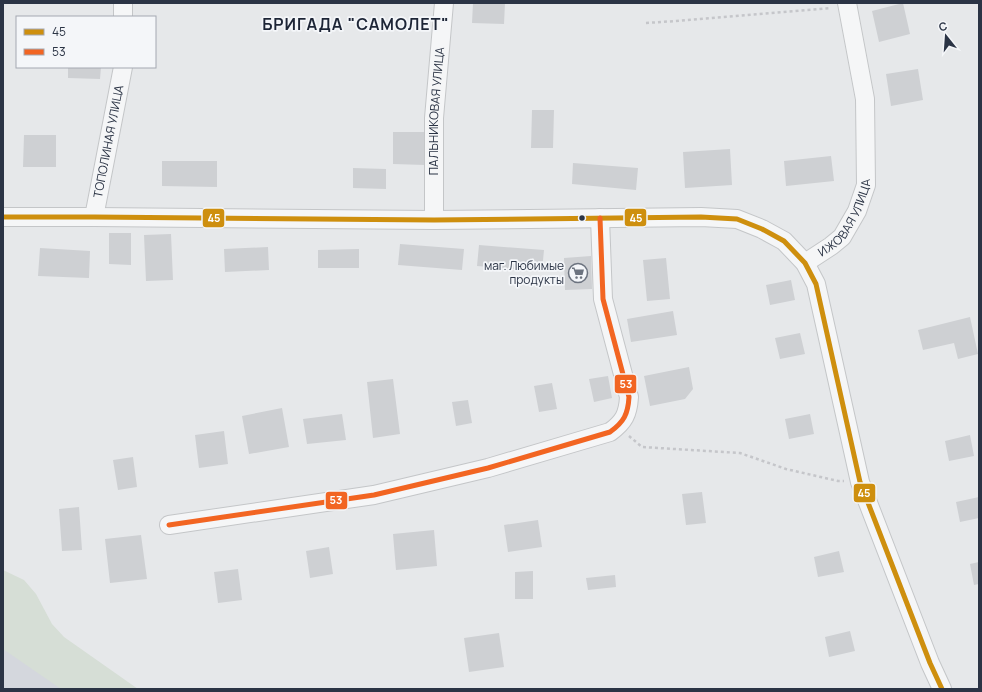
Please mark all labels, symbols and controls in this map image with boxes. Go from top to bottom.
district label: БРИГАДА "САМОЛЕТ" [262,13,450,35]
legend [16,16,156,68]
north arrow [926,16,966,56]
text: С [937,18,949,34]
text: 45 [52,23,66,40]
text: 53 [52,43,66,60]
street label: ПАЛЬНИКОВАЯ УЛИЦА [425,46,448,175]
street label: ТОПОЛИНАЯ УЛИЦА [89,83,127,199]
street label: ИЖОВАЯ УЛИЦА [814,179,874,260]
line badge: 45 [202,208,225,228]
line badge: 45 [624,208,647,227]
text: 45 [207,210,221,225]
text: 45 [629,210,643,225]
unlabelled marker [577,213,587,223]
place label: маг. Любимые продукты [484,257,564,288]
supermarket icon: маг. Любимые продукты [567,262,589,284]
line badge: 53 [614,374,637,394]
text: 53 [620,376,632,391]
line badge: 45 [853,483,876,503]
text: 45 [857,485,871,500]
line badge: 53 [325,491,348,510]
text: 53 [330,492,342,507]

